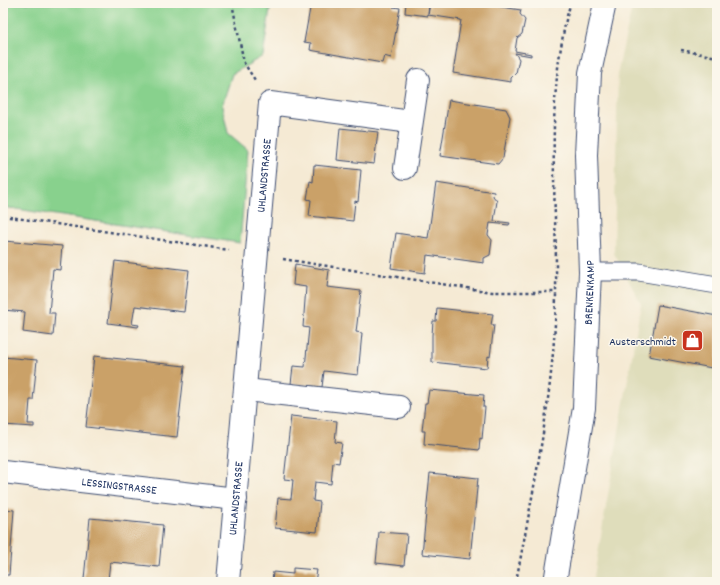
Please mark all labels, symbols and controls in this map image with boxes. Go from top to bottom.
street label: UHLANDSTRASSE [253,137,277,213]
street label: BRENKENKAMP [581,259,600,325]
shop icon: Austerschmidt [679,328,705,354]
place label: Austerschmidt [609,334,677,351]
street label: UHLANDSTRASSE [225,460,249,536]
street label: LESSINGSTRASSE [81,474,158,500]

